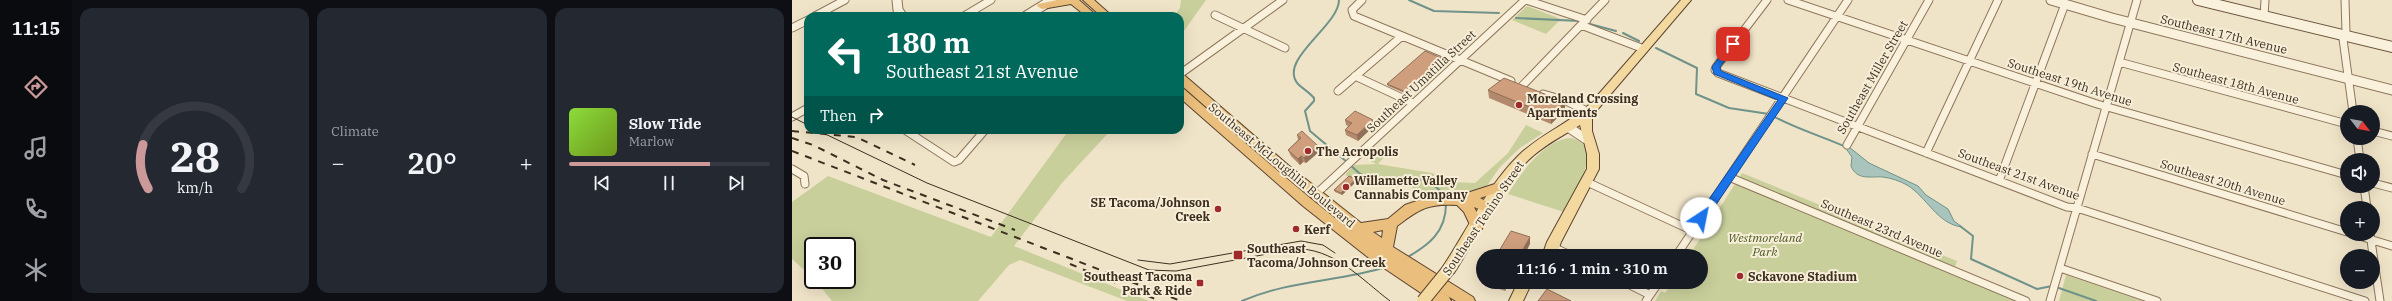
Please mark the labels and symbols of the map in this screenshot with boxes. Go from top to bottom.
street label: Southeast 17th Avenue [2159,11,2289,57]
street label: Southeast Miller Street [1833,18,1911,136]
street label: Southeast Umatilla Street [1363,26,1479,136]
pin [1716,27,1750,61]
street label: Southeast 19th Avenue [2006,55,2134,109]
street label: Southeast 18th Avenue [2171,59,2301,107]
place label: Moreland Crossing Apartments [1527,91,1638,120]
street label: Southeast McLoughlin Boulevard [1206,99,1358,231]
marker: Moreland Crossing Apartments [1514,100,1524,110]
north arrow [2340,105,2380,145]
place label: The Acropolis [1316,144,1398,159]
street label: Southeast 21st Avenue [1956,145,2082,203]
marker: The Acropolis [1303,146,1313,156]
street label: Southeast 20th Avenue [2159,156,2287,208]
street label: Southeast Tenino Street [1439,158,1527,278]
place label: Willamette Valley Cannabis Company [1354,173,1468,202]
marker: Willamette Valley Cannabis Company [1341,182,1351,192]
place label: SE Tacoma/Johnson Creek [1091,195,1211,224]
street label: Southeast 23rd Avenue [1819,196,1945,260]
position arrow [1680,197,1722,239]
marker: SE Tacoma/Johnson Creek [1213,204,1223,214]
place label: Kerf [1304,222,1332,237]
marker: Kerf [1291,224,1301,234]
park label: Westmoreland Park [1728,230,1802,259]
speed limit sign: 30 [804,237,856,289]
place label: Southeast Tacoma/Johnson Creek [1247,241,1386,270]
marker: Southeast Tacoma/Johnson Creek [1232,249,1244,261]
place label: Southeast Tacoma Park & Ride [1084,269,1192,298]
place label: Sckavone Stadium [1748,269,1857,284]
marker: Sckavone Stadium [1735,271,1745,281]
marker: Southeast Tacoma Park & Ride [1195,278,1205,288]

